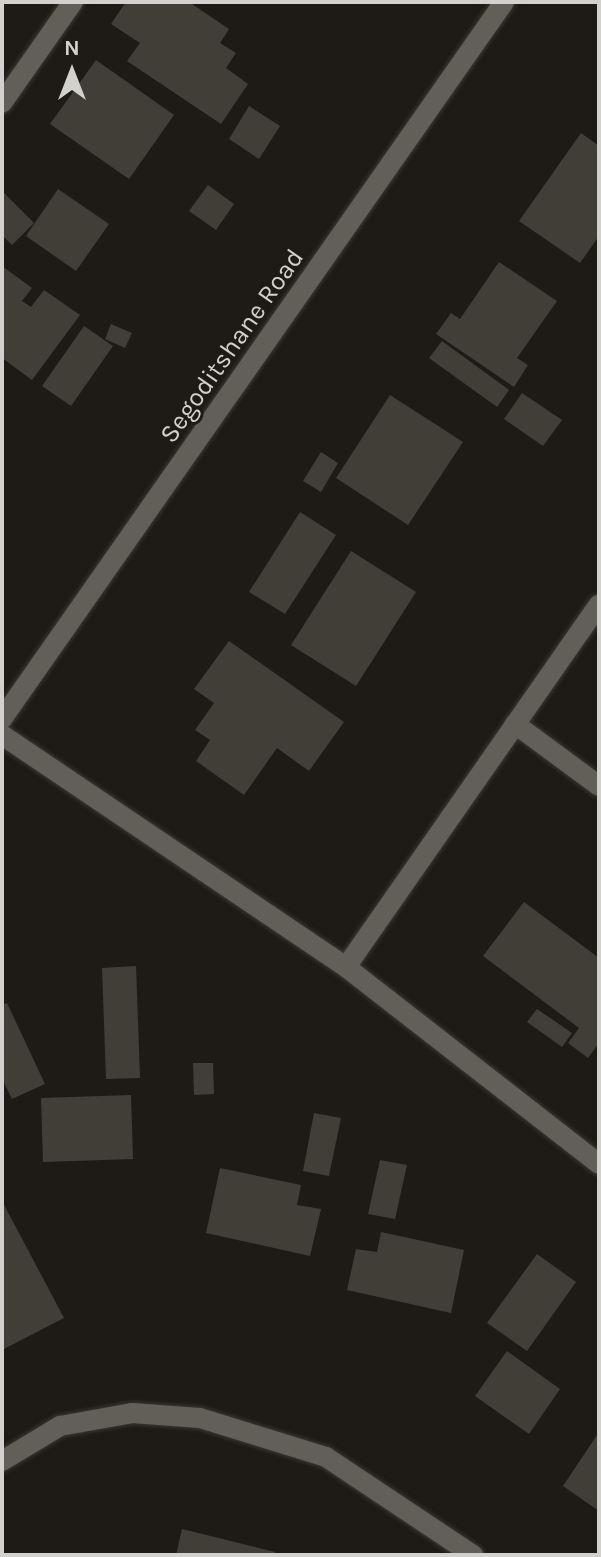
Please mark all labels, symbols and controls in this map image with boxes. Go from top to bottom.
north arrow [32,32,112,112]
text: N [64,35,80,61]
street label: Segoditshane Road [153,243,311,449]

